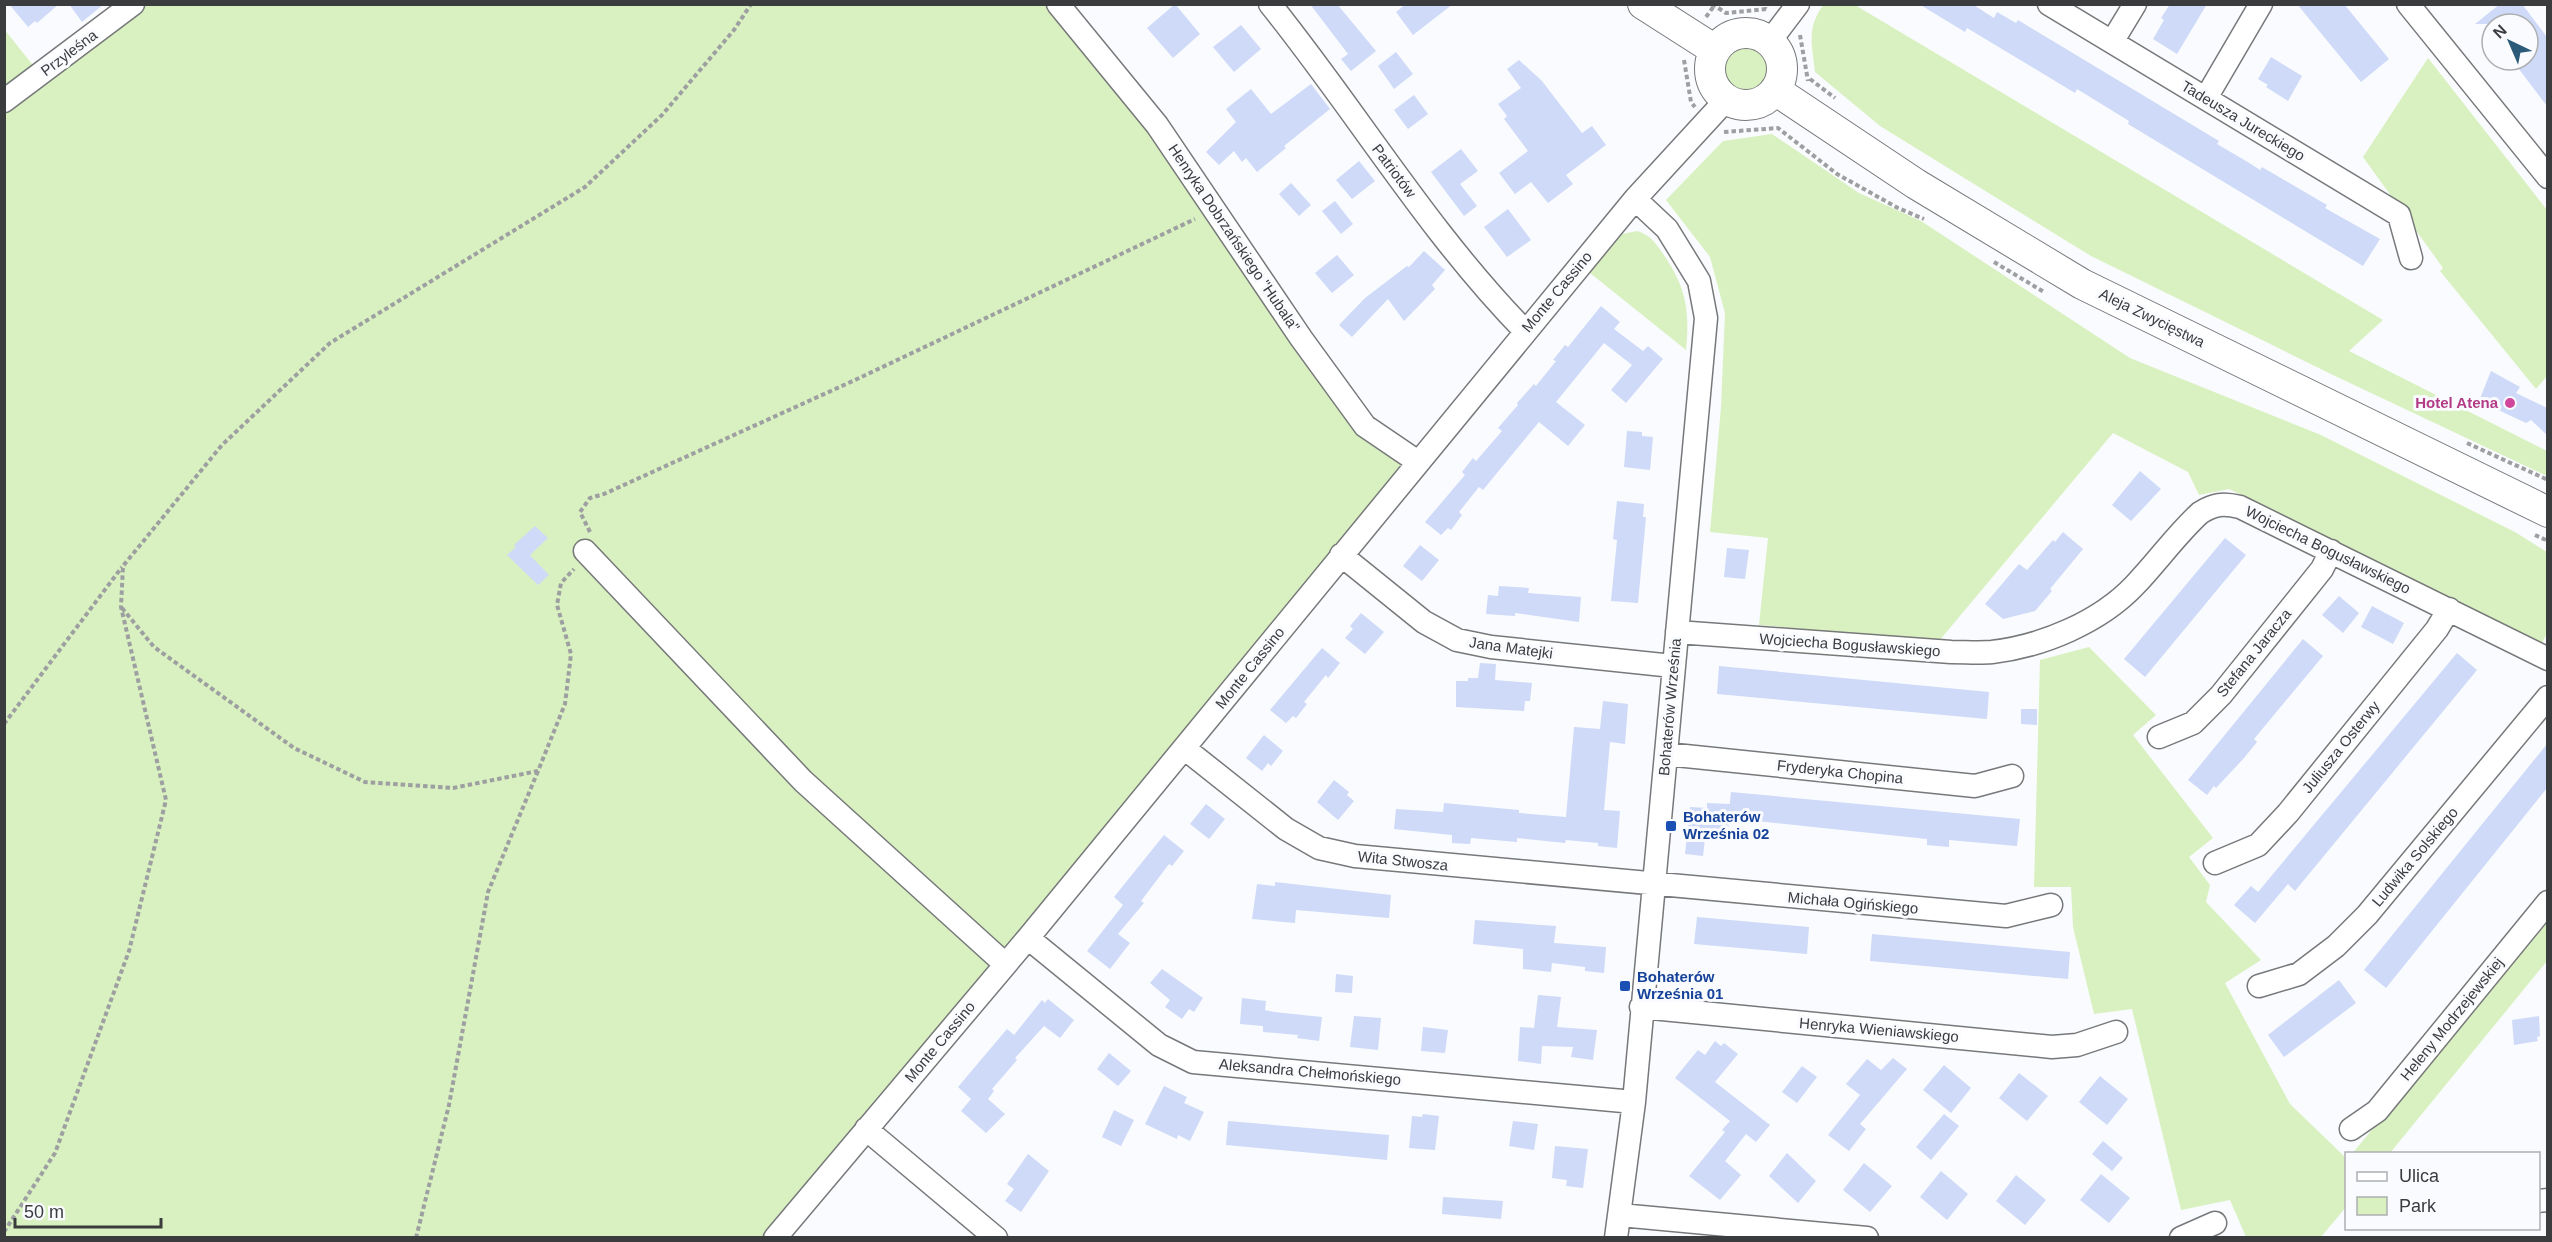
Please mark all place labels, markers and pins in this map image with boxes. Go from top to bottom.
place label: Hotel Atena [2415,394,2499,411]
marker: Hotel Atena [2503,396,2517,410]
place label: Bohaterów Września 02 [1683,808,1769,842]
marker: Bohaterów Września 02 [1664,819,1678,833]
place label: Bohaterów Września 01 [1637,968,1723,1002]
marker: Bohaterów Września 01 [1618,979,1632,993]

